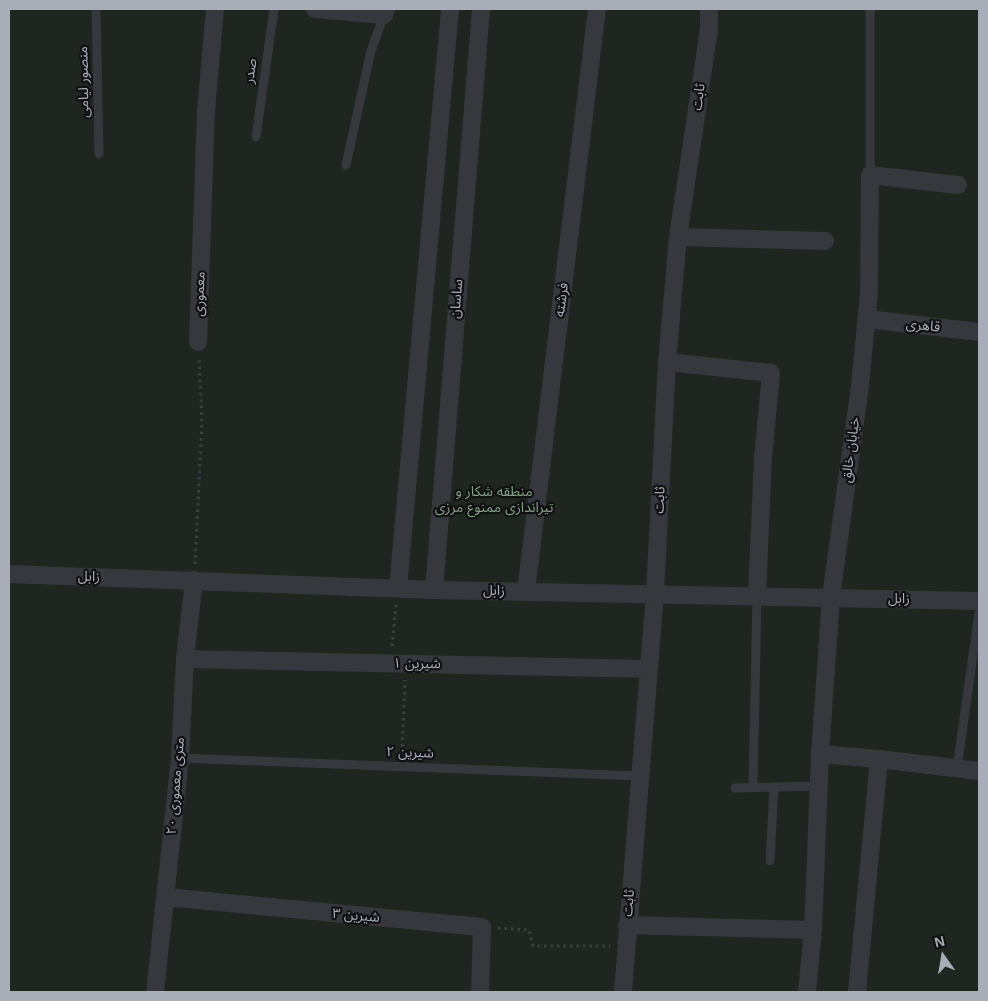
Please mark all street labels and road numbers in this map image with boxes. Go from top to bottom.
street label: منصور لیامی [75,46,93,118]
street label: صدر [241,57,261,85]
street label: ثابت [689,82,709,112]
street label: معموری [191,271,209,317]
street label: ساسان [447,278,467,320]
street label: فرشته [552,282,572,318]
street label: قاهری [905,316,941,336]
street label: خیابان خالق [838,416,864,484]
street label: ثابت [651,486,669,514]
street label: زابل [78,568,100,586]
street label: زابل [483,582,505,600]
street label: زابل [888,590,910,608]
street label: شیرین ۱ [393,655,441,673]
street label: ۲۰ متری معموری [163,737,189,835]
street label: شیرین ۲ [386,744,434,762]
street label: ثابت [619,889,639,917]
street label: شیرین ۳ [332,906,380,926]

